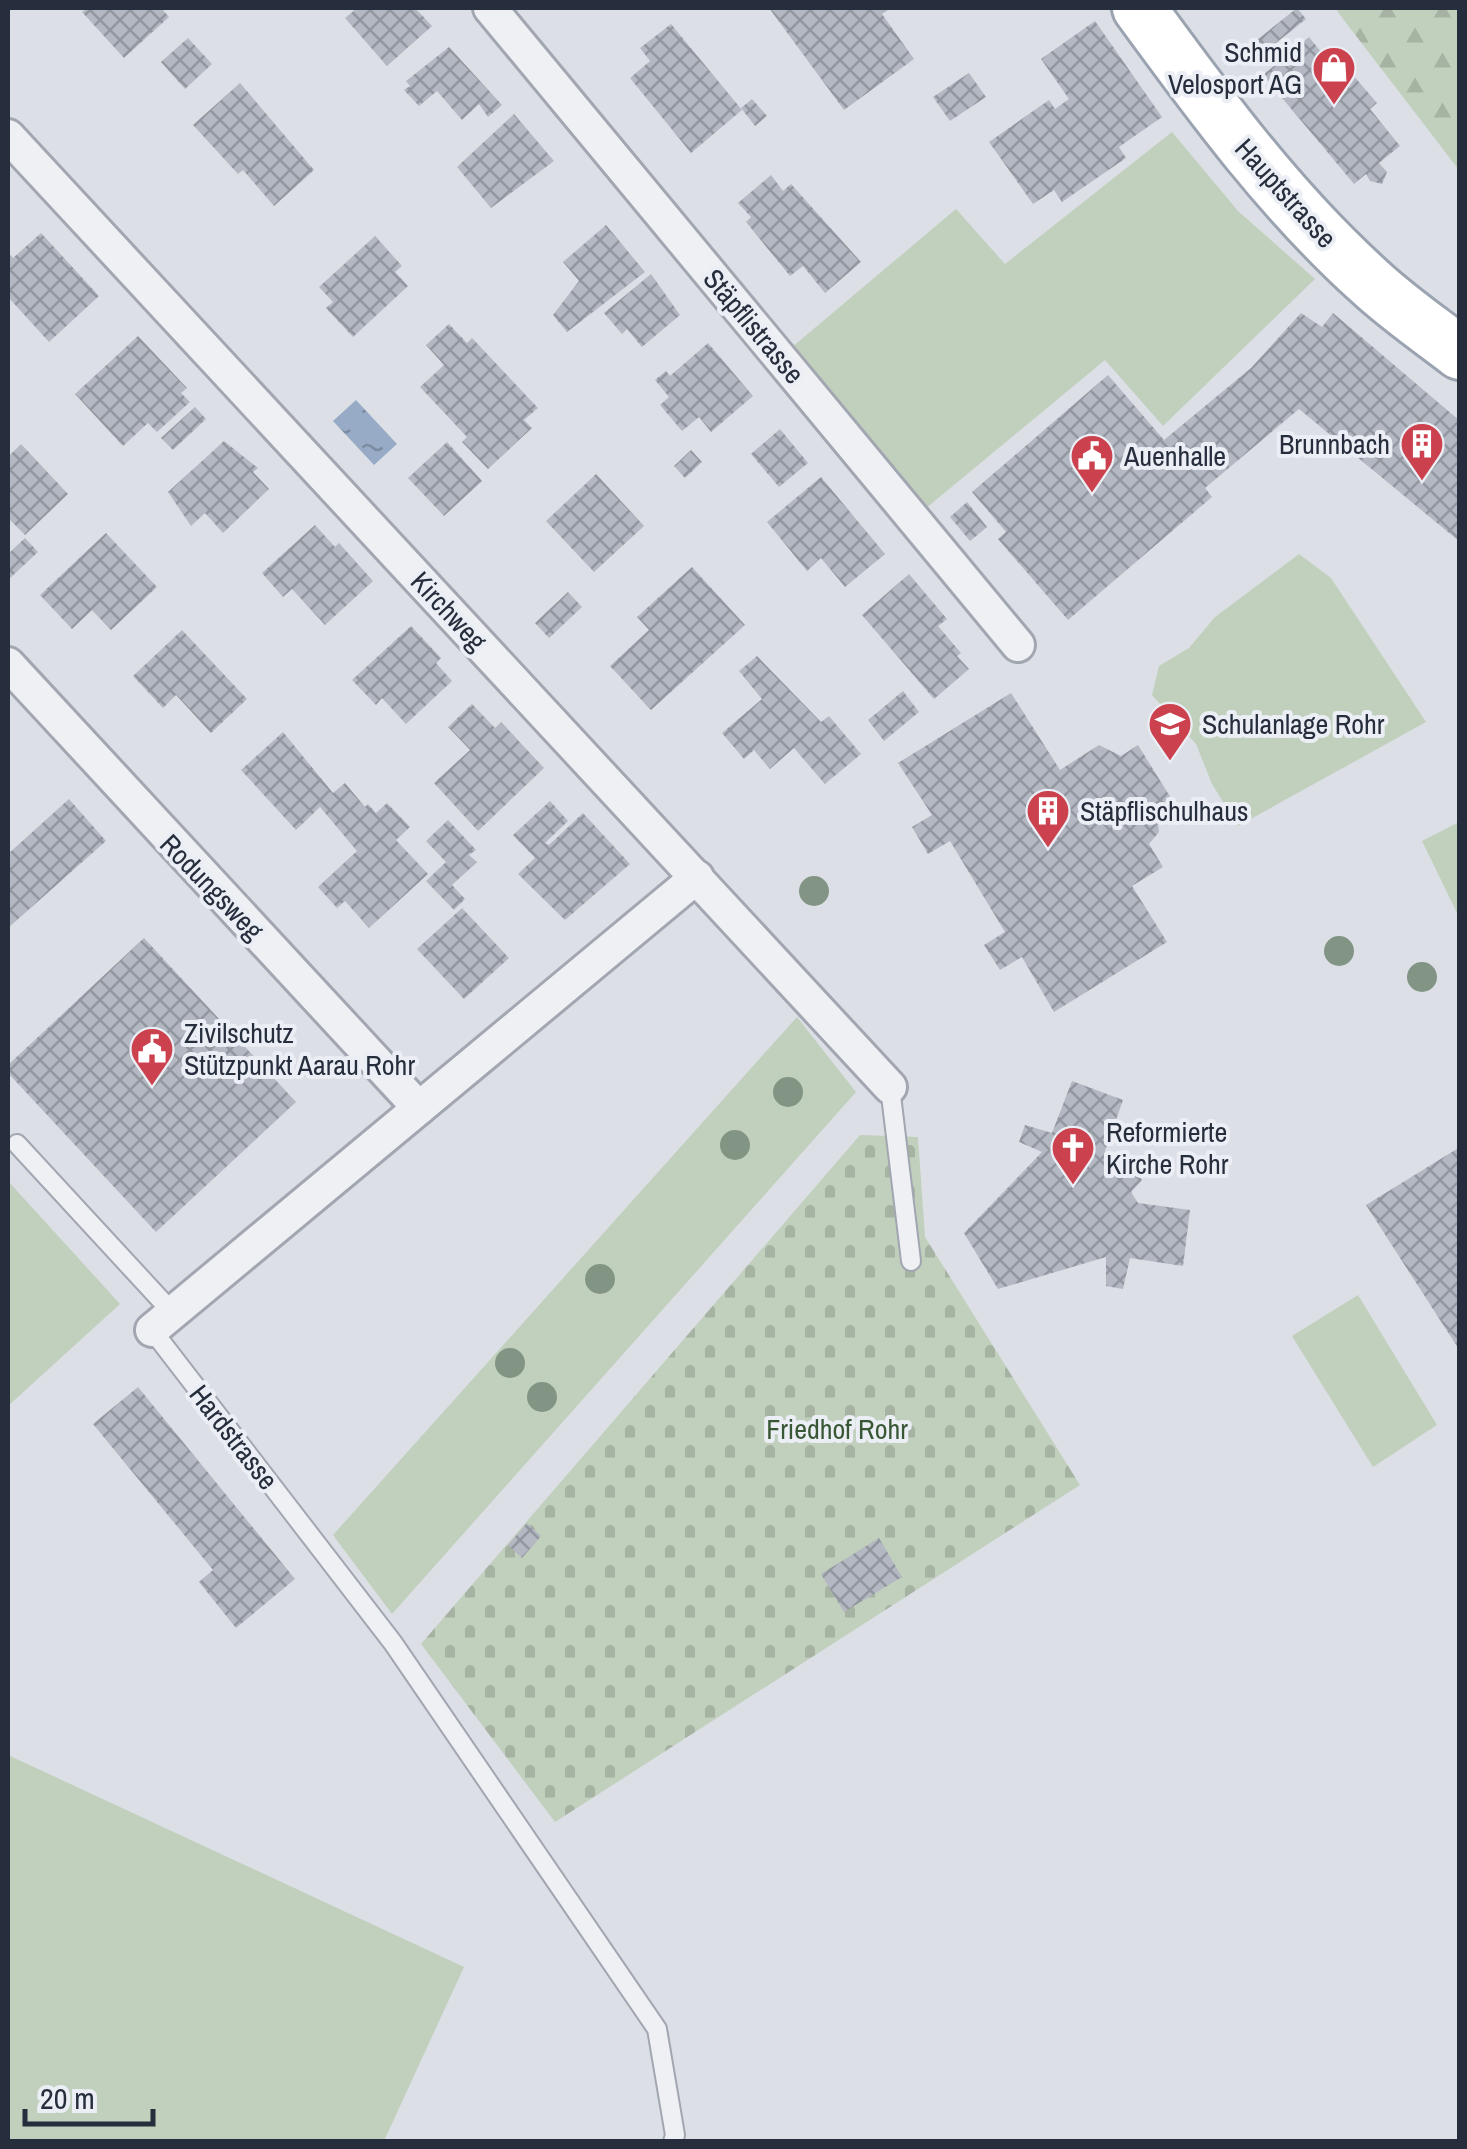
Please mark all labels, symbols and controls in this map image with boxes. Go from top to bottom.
place label: Schmid Velosport AG [1168,33,1302,103]
shop icon: Schmid Velosport AG [1311,45,1357,106]
street label: Hauptstrasse [1227,130,1345,256]
street label: Stäpflistrasse [695,261,813,391]
building icon: Brunnbach [1399,421,1445,482]
place label: Brunnbach [1279,425,1390,463]
public building icon: Auenhalle [1069,433,1115,494]
place label: Auenhalle [1123,437,1226,475]
street label: Kirchweg [402,563,496,659]
school or university icon: Schulanlage Rohr [1147,701,1193,762]
place label: Schulanlage Rohr [1202,705,1385,743]
building icon: Stäpflischulhaus [1025,788,1071,849]
place label: Stäpflischulhaus [1080,792,1248,830]
street label: Rodungsweg [152,826,272,949]
place label: Zivilschutz Stützpunkt Aarau Rohr [184,1014,415,1084]
public building icon: Zivilschutz Stützpunkt Aarau Rohr [129,1026,175,1087]
place label: Reformierte Kirche Rohr [1106,1113,1229,1183]
church icon: Reformierte Kirche Rohr [1050,1125,1096,1186]
street label: Hardstrasse [181,1377,287,1497]
park label: Friedhof Rohr [766,1410,908,1448]
scale bar [25,2064,152,2126]
text: 20 m [40,2078,95,2118]

